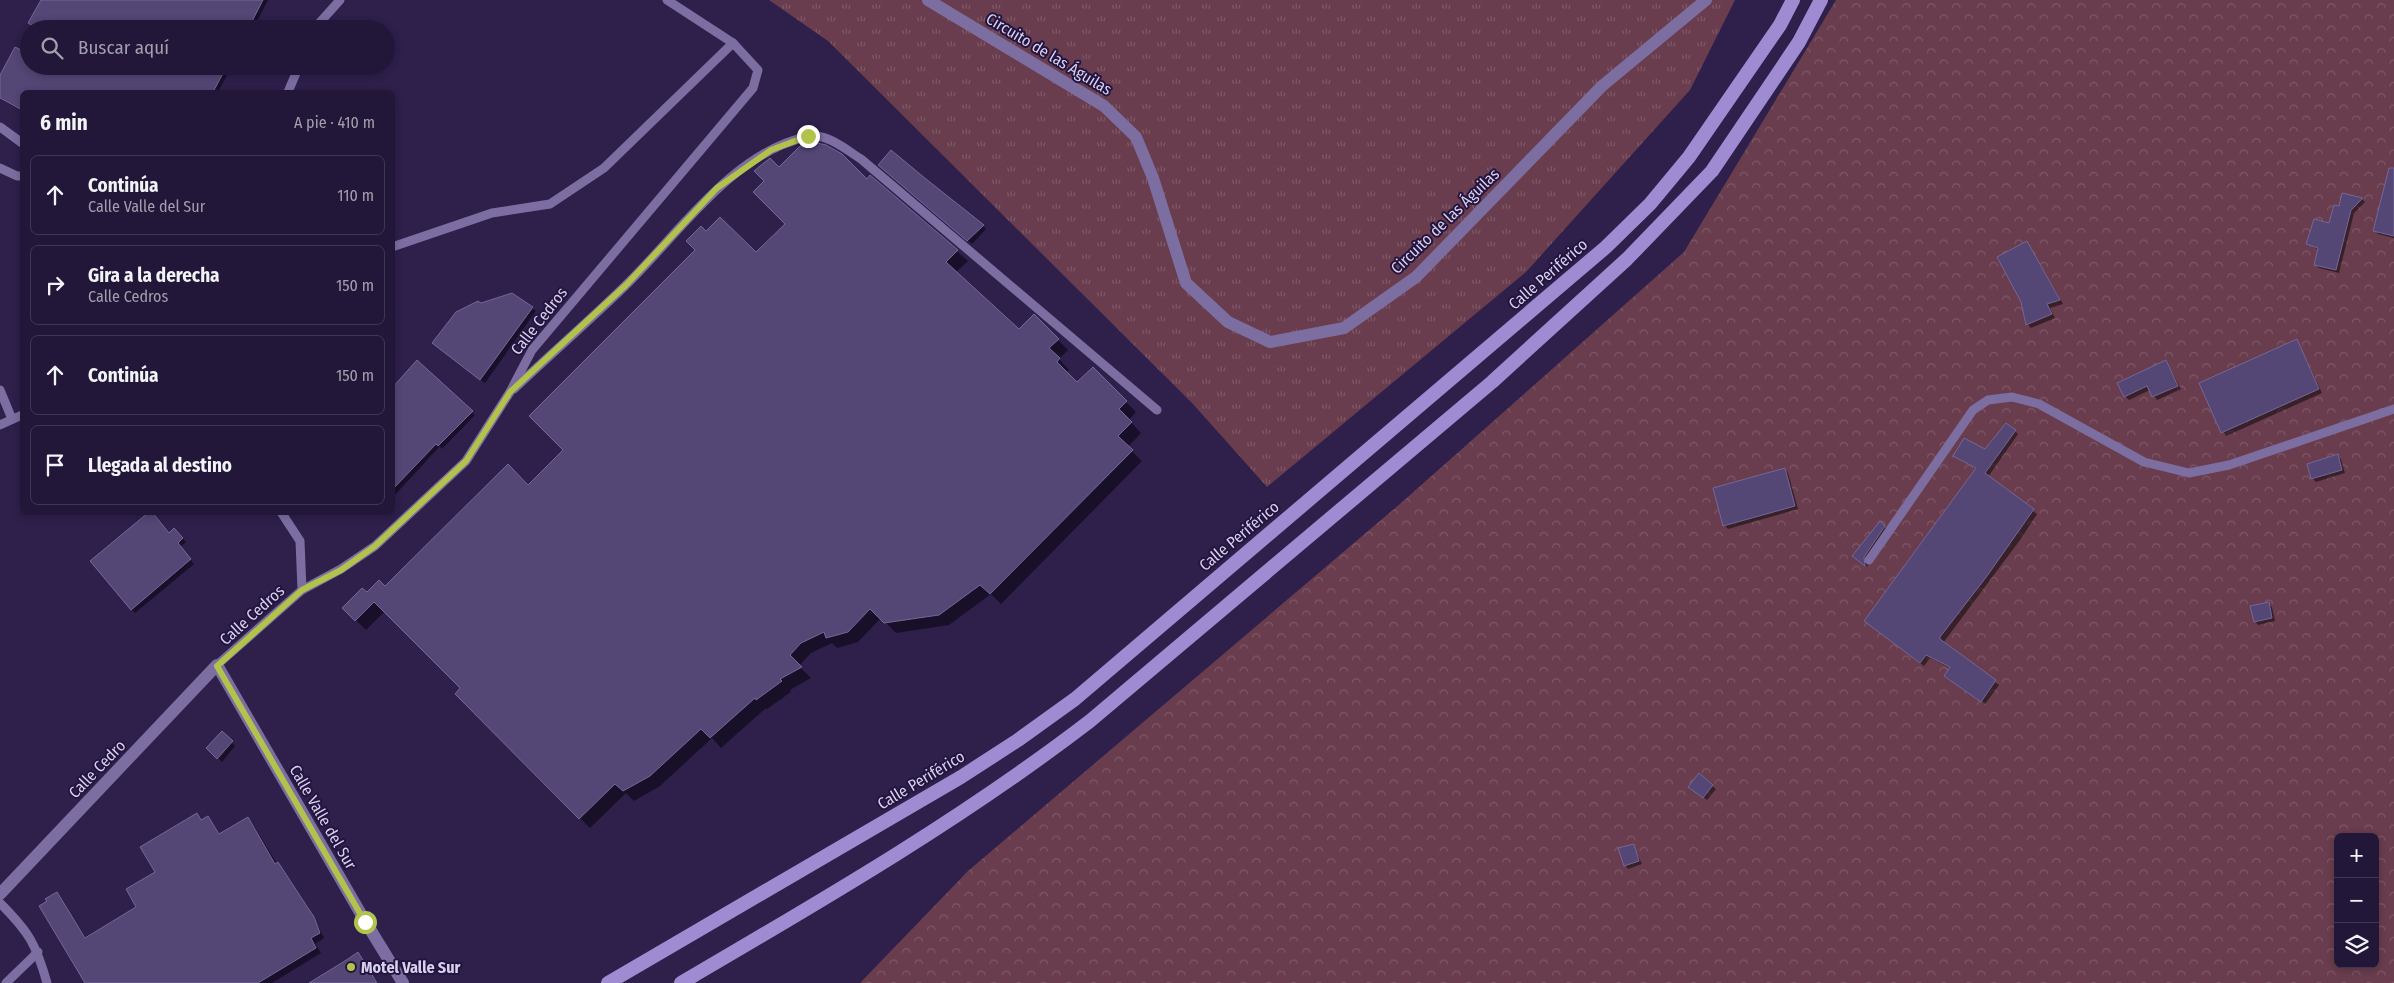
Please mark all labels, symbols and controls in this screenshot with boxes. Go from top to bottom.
street label: Circuito de las Águilas [983,9,1115,99]
search box [20,20,395,75]
icon: search [38,34,66,62]
text: Buscar aquí [78,36,169,59]
text: 6 min [40,110,88,136]
text: A pie · 410 m [294,113,375,132]
route end [797,125,820,148]
street label: Circuito de las Águilas [1387,164,1503,278]
text: Continúa [88,174,159,197]
icon: ahead [41,181,69,209]
text: 110 m [337,186,374,205]
text: Calle Valle del Sur [88,197,205,216]
street label: Calle Periférico [1505,235,1591,313]
text: Gira a la derecha [88,264,220,287]
icon: right [41,271,69,299]
text: 150 m [336,276,374,295]
street label: Calle Cedros [507,283,571,359]
text: Calle Cedros [88,287,168,306]
icon: ahead [41,361,69,389]
text: Continúa [88,364,159,387]
text: 150 m [336,366,374,385]
icon: arrive [41,451,69,479]
text: Llegada al destino [88,454,232,477]
street label: Calle Periférico [1195,497,1283,575]
street label: Calle Cedros [216,581,288,649]
street label: Calle Cedro [65,736,129,802]
street label: Calle Periférico [874,747,968,813]
street label: Calle Valle del Sur [285,761,361,873]
map controls [2334,833,2379,968]
button: + [2334,833,2379,878]
button: − [2334,878,2379,923]
route start [354,911,377,934]
button: layers [2334,923,2379,968]
place label: Motel Valle Sur [361,958,460,977]
marker: Motel Valle Sur [345,961,357,973]

